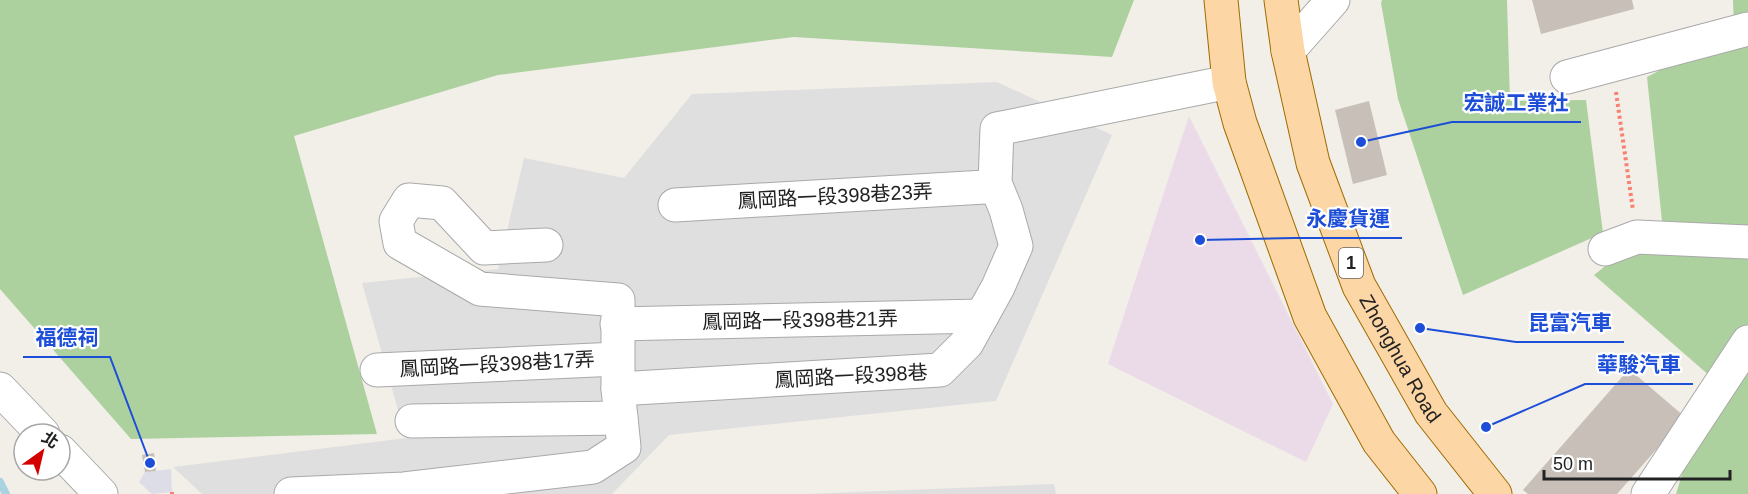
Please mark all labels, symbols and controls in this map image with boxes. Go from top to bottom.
callout: 宏誠工業社 [1452,83,1581,122]
text: 宏誠工業社 [1464,91,1569,114]
street label: 鳳岡路一段398巷23弄 [737,180,933,212]
callout: 永慶貨運 [1294,199,1402,238]
text: 永慶貨運 [1306,207,1390,230]
road number: 1 [1339,248,1363,278]
street label: Zhonghua Road [1355,291,1445,427]
callout: 昆富汽車 [1516,303,1624,342]
street label: 鳳岡路一段398巷21弄 [702,307,898,333]
text: 昆富汽車 [1528,311,1612,334]
callout: 福德祠 [23,318,110,357]
text: 福德祠 [36,326,99,349]
callout: 華駿汽車 [1585,345,1693,384]
street label: 鳳岡路一段398巷17弄 [399,348,595,380]
text: 華駿汽車 [1597,353,1681,376]
street label: 鳳岡路一段398巷 [774,361,928,391]
north arrow [12,422,72,482]
text: 北 [39,428,62,452]
scale bar [1544,443,1730,481]
text: 50 m [1553,454,1593,474]

